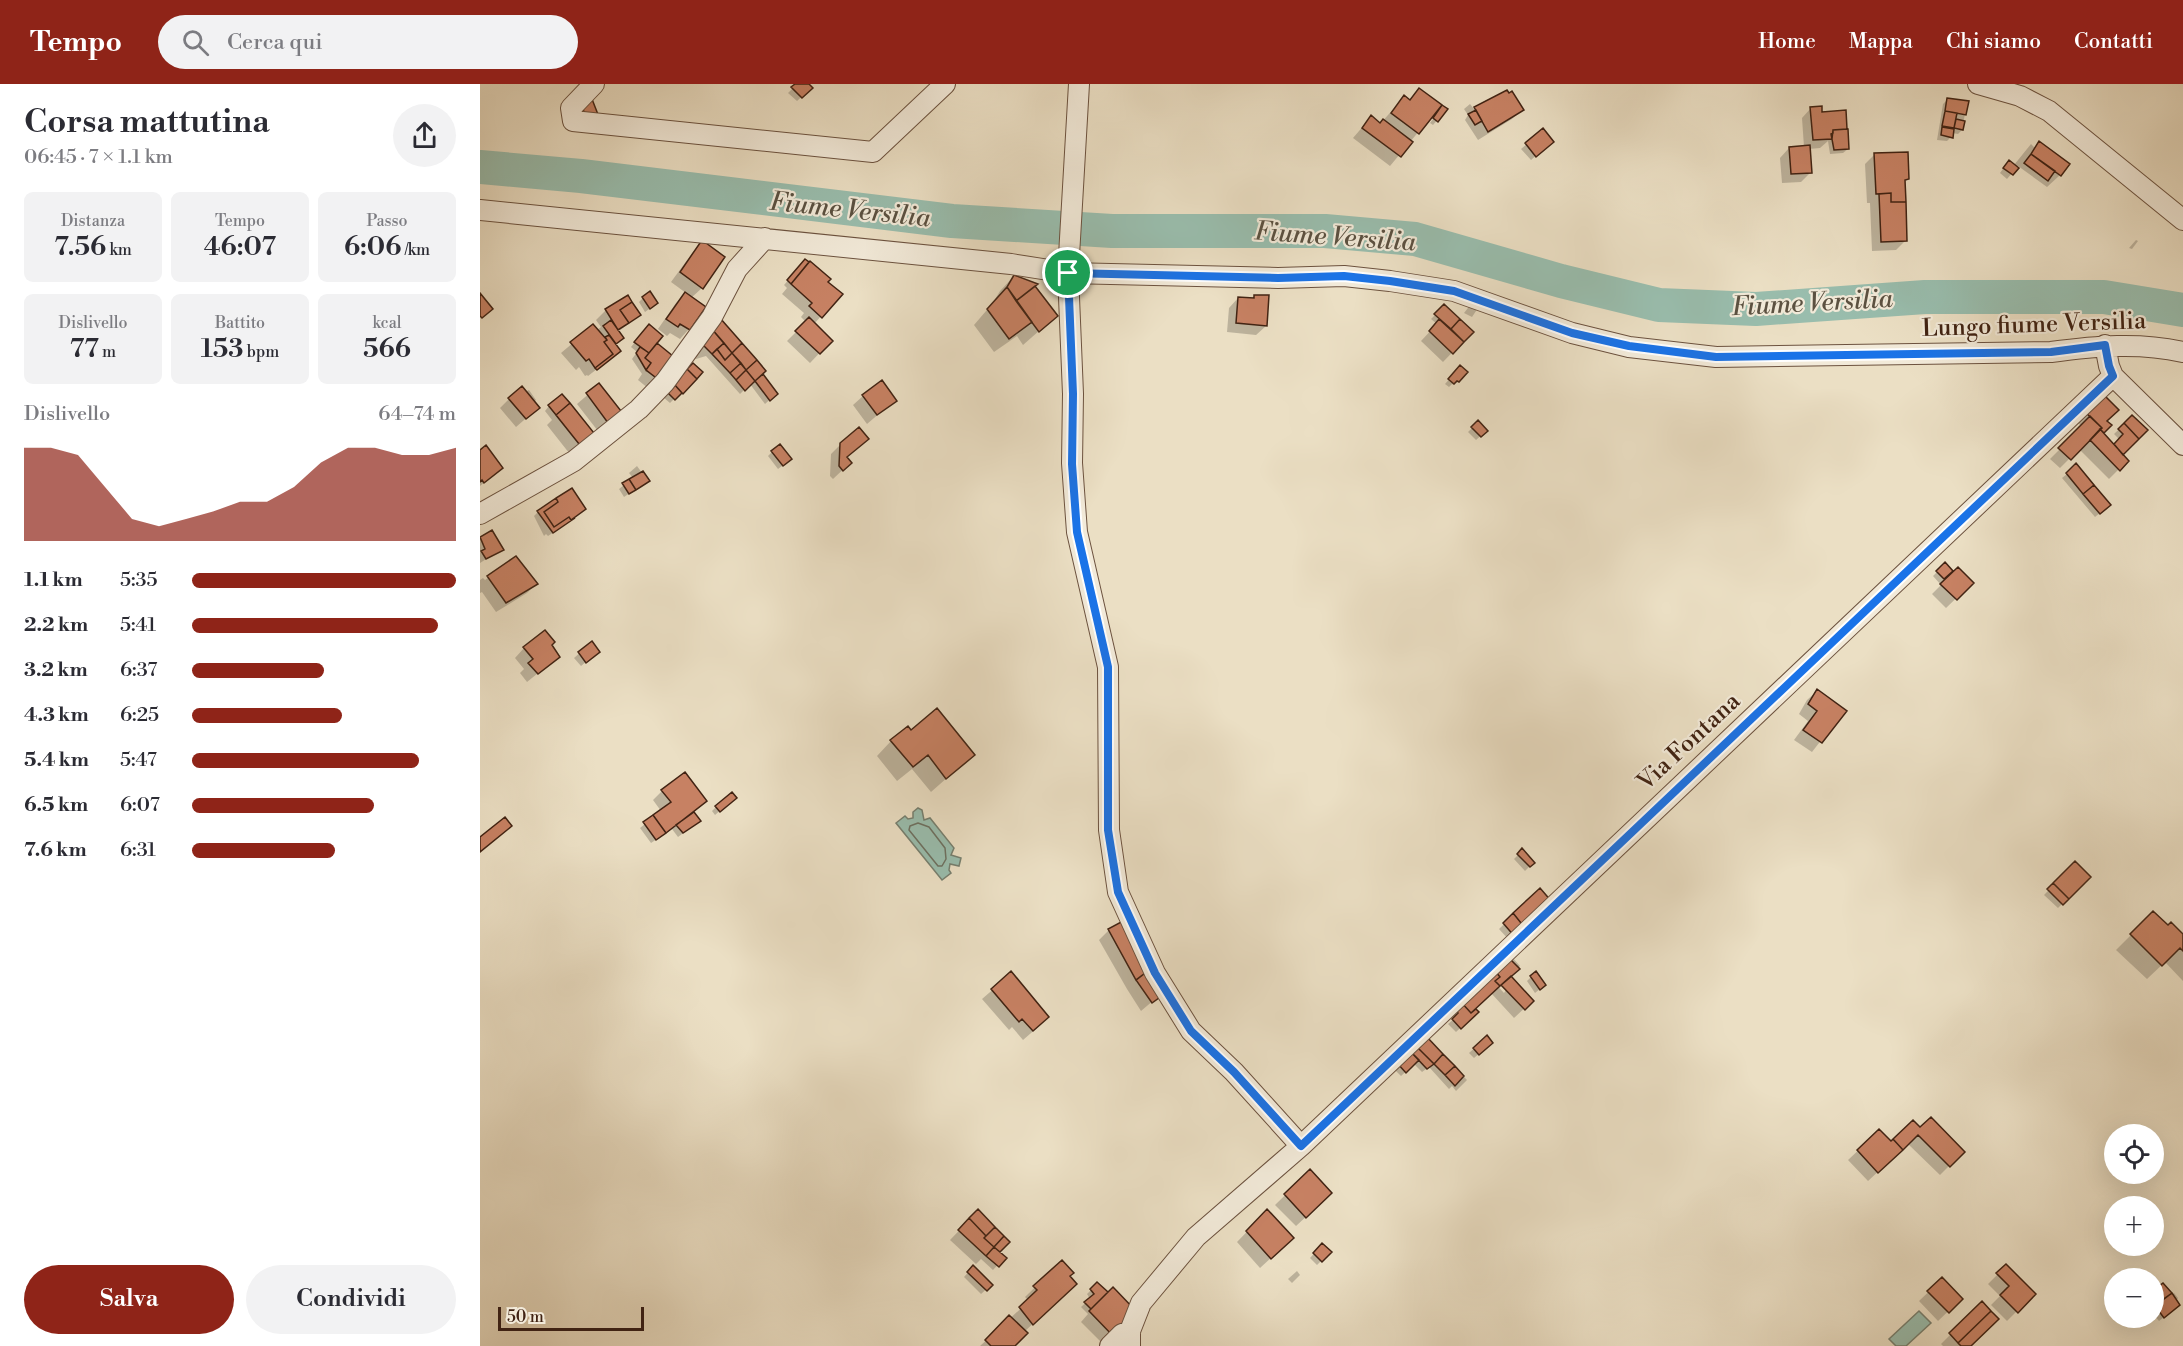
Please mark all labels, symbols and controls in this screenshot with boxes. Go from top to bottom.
search box [158,15,578,69]
text: Tempo [30,25,122,60]
icon: search [179,26,212,59]
text: Cerca qui [227,29,323,56]
text: Home [1758,29,1816,55]
text: Mappa [1849,29,1913,55]
text: Chi siamo [1946,29,2041,55]
text: Contatti [2074,29,2153,55]
text: Corsa mattutina [24,102,270,143]
button: share [393,104,456,167]
text: 06:45 · 7 × 1.1 km [24,145,173,170]
water label: Fiume Versilia [768,186,933,234]
text: Distanza [61,211,125,231]
text: Tempo [215,211,265,231]
text: Passo [366,211,408,231]
water label: Fiume Versilia [1253,215,1417,259]
text: 7.56 [54,231,106,263]
text: 46:07 [204,231,276,263]
text: 6:06 [344,231,401,263]
text: km [106,240,132,260]
text: /km [401,240,430,260]
pin [1042,247,1093,298]
icon: arrive [1051,256,1084,289]
water label: Fiume Versilia [1730,283,1894,323]
street label: Lungo fiume Versilia [1921,306,2148,344]
text: Dislivello [59,313,128,333]
text: Battito [215,313,265,333]
text: kcal [372,313,402,333]
text: 77 [70,333,99,365]
text: 153 [201,333,244,365]
text: 566 [363,333,411,365]
text: m [99,342,116,362]
text: bpm [244,342,279,362]
text: Dislivello [24,402,110,427]
text: 64–74 m [378,402,456,427]
text: 1.1 km [24,568,83,593]
text: 5:35 [120,568,158,593]
text: 2.2 km [24,613,88,638]
text: 5:41 [120,613,156,638]
text: 3.2 km [24,658,88,683]
text: 6:37 [120,658,157,683]
street label: Via Fontana [1630,686,1747,798]
text: 4.3 km [24,703,89,728]
text: 6:25 [120,703,159,728]
text: 5.4 km [24,748,89,773]
text: 5:47 [120,748,157,773]
text: 6.5 km [24,793,88,818]
text: 6:07 [120,793,160,818]
text: 7.6 km [24,838,87,863]
text: 6:31 [120,838,156,863]
map controls [2104,1124,2164,1328]
button: locate [2104,1124,2164,1184]
button: + [2104,1196,2164,1256]
button: Salva [24,1265,234,1334]
button: Condividi [246,1265,456,1334]
button: − [2104,1268,2164,1328]
scale bar [498,1304,644,1332]
text: 50 m [507,1307,544,1327]

